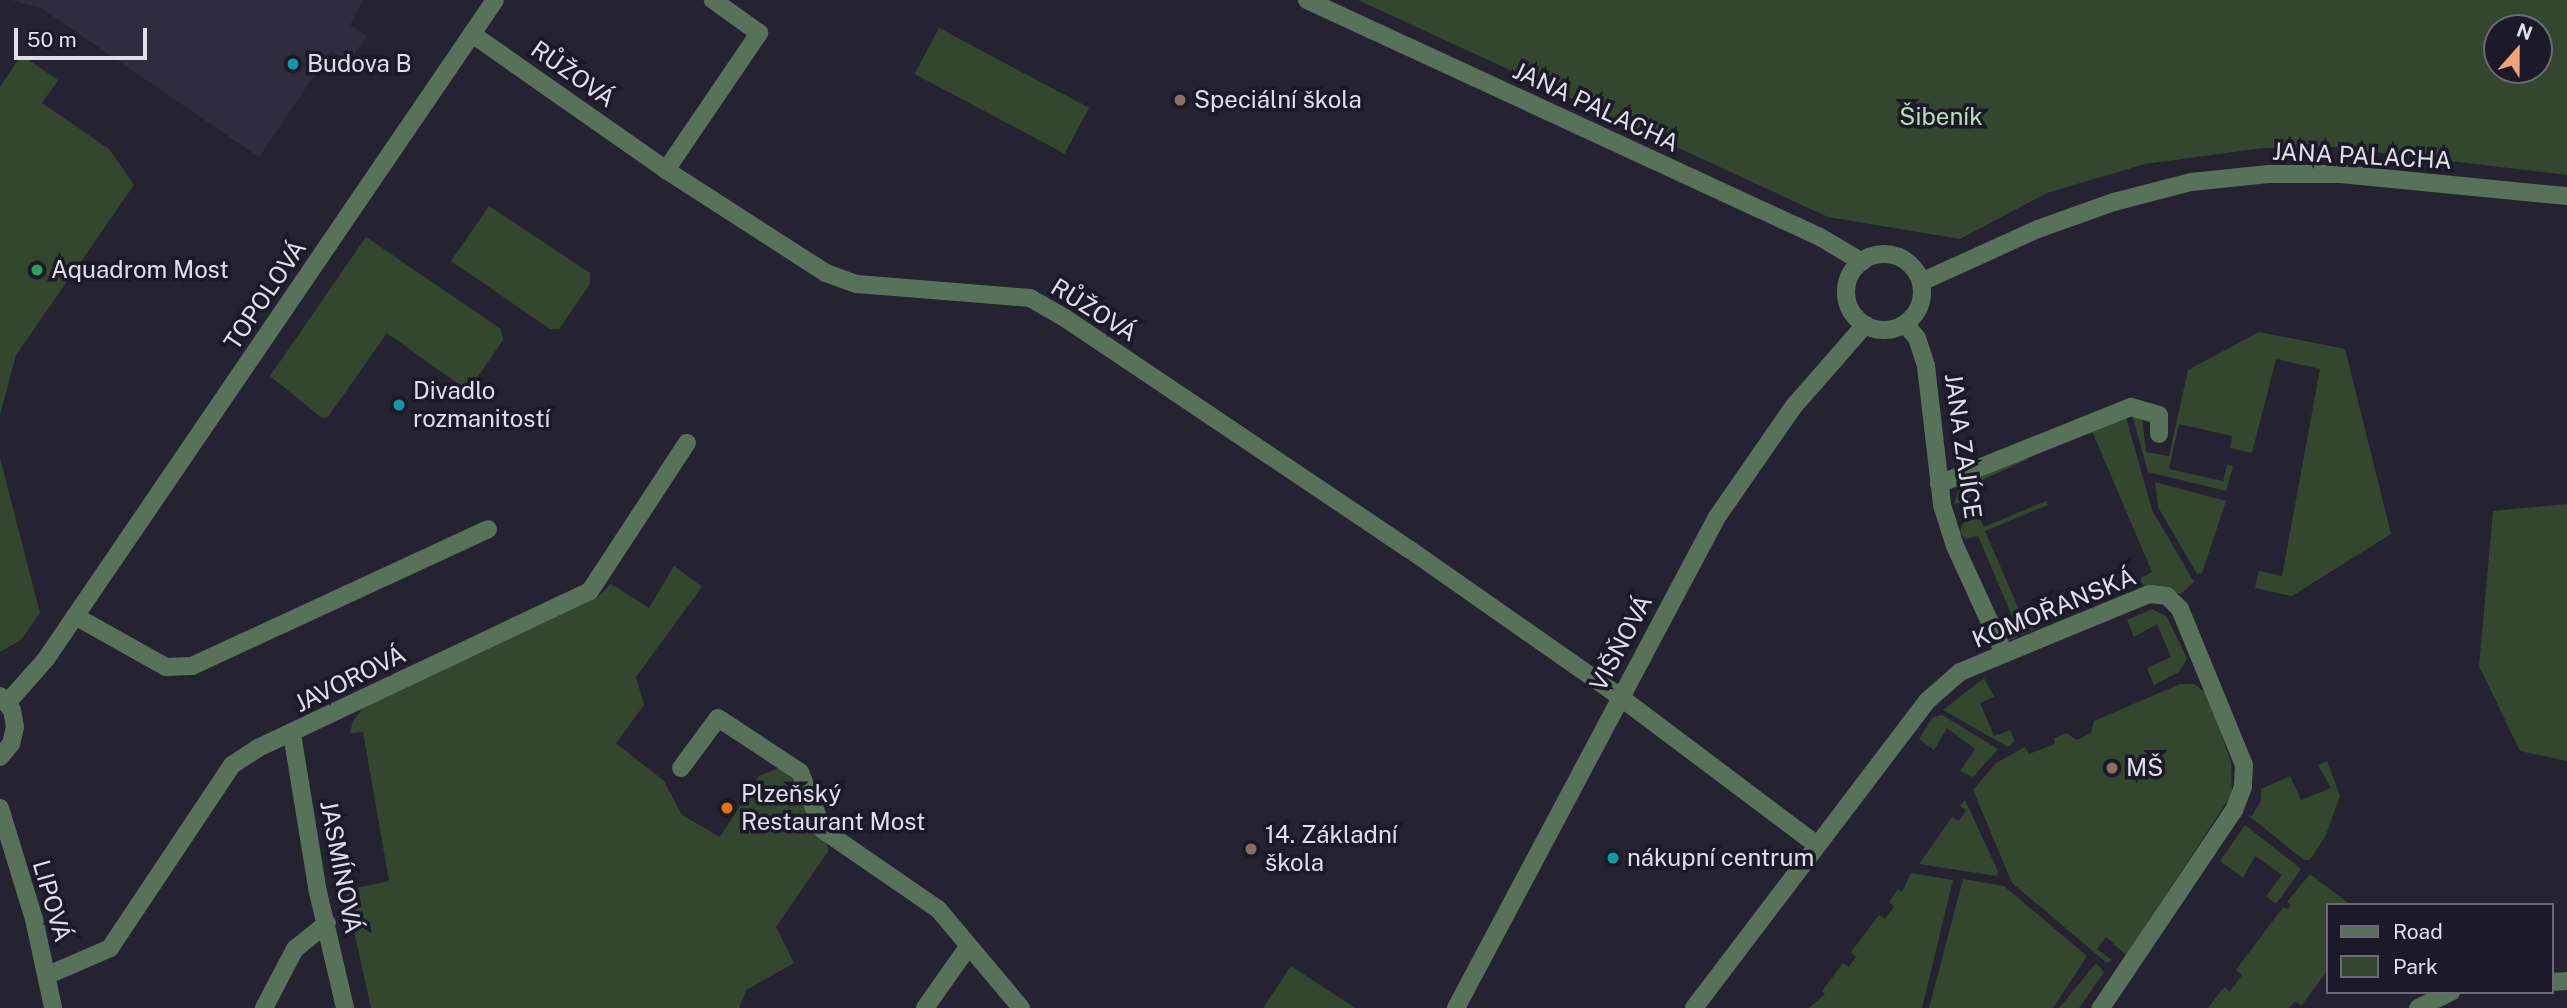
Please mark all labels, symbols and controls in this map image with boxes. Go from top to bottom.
scale bar [18,14,150,58]
north arrow [2483,14,2553,84]
text: N [2514,18,2536,44]
text: 50 m [27,27,77,52]
street label: RŮŽOVÁ [526,35,620,113]
place label: Budova B [307,50,412,78]
marker: Budova B [285,56,301,72]
street label: JANA PALACHA [1508,56,1684,158]
place label: Speciální škola [1194,86,1362,114]
marker: Speciální škola [1172,92,1188,108]
park label: Šibeník [1899,103,1983,131]
street label: JANA PALACHA [2271,137,2453,175]
street label: TOPOLOVÁ [218,235,312,355]
place label: Aquadrom Most [51,256,229,284]
marker: Aquadrom Most [29,262,45,278]
street label: RŮŽOVÁ [1046,272,1142,348]
street label: JANA ZAJÍCE [1939,371,1987,521]
place label: Divadlo rozmanitostí [413,377,550,433]
marker: Divadlo rozmanitostí [391,397,407,413]
street label: KOMOŘANSKÁ [1968,562,2140,654]
street label: VIŠŇOVÁ [1584,590,1658,696]
street label: JAVOROVÁ [290,640,410,718]
place label: MŠ [2126,754,2163,782]
marker: MŠ [2104,760,2120,776]
place label: Plzeňský Restaurant Most [741,780,925,836]
street label: JASMÍNOVÁ [314,798,368,936]
marker: Plzeňský Restaurant Most [719,800,735,816]
place label: 14. Základní škola [1265,821,1398,877]
marker: 14. Základní škola [1243,841,1259,857]
place label: nákupní centrum [1627,844,1815,872]
marker: nákupní centrum [1605,850,1621,866]
street label: LIPOVÁ [27,857,77,945]
legend [2326,903,2553,994]
text: Road [2393,919,2443,944]
text: Park [2393,954,2438,979]

